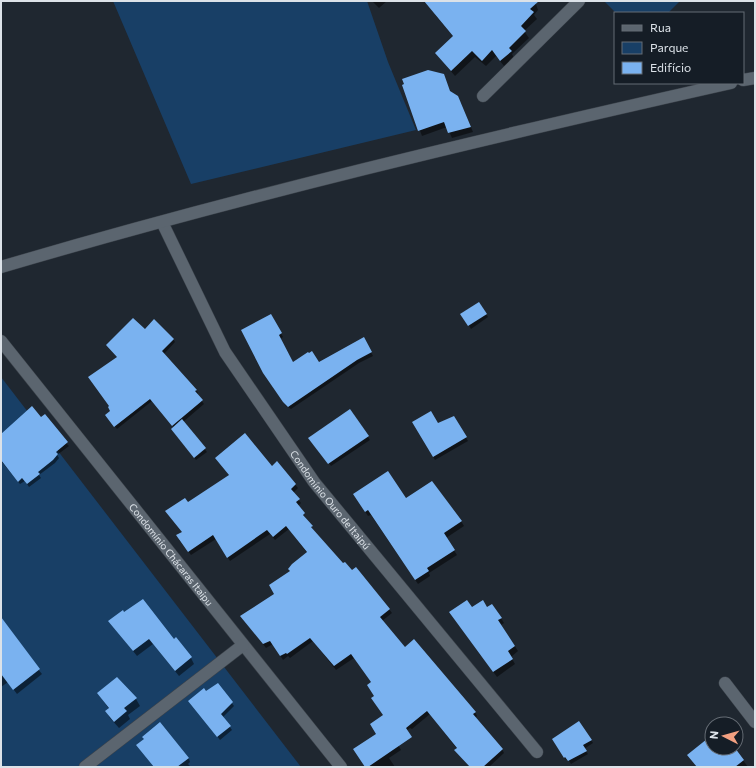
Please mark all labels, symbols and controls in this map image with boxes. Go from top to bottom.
legend [614,12,744,84]
text: Rua [650,20,671,34]
text: Parque [650,40,688,54]
text: Edifício [650,60,691,74]
street label: Condomínio Ouro de Itaipú [288,448,373,552]
street label: Condomínio Chácaras Itaipu [127,501,216,608]
north arrow [704,716,744,756]
text: N [707,730,720,740]

